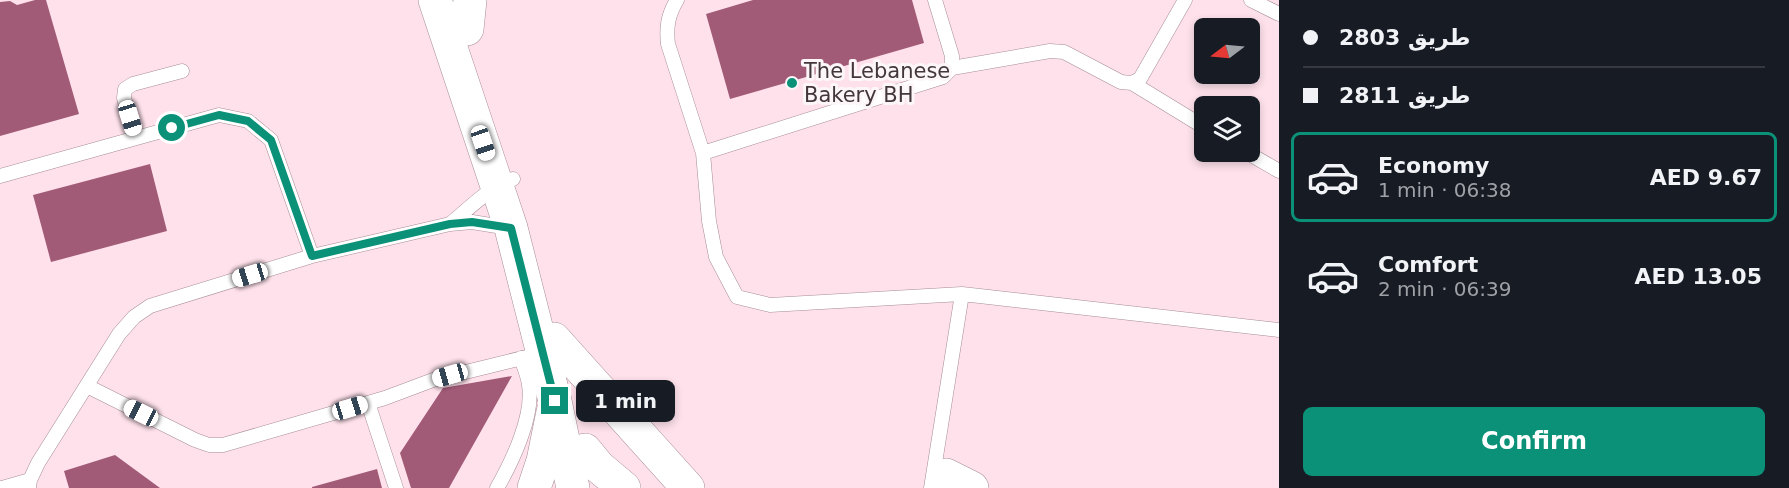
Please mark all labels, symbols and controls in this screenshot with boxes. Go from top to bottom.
north arrow [1194,18,1260,84]
map controls [1194,18,1260,162]
text: طريق 2803 [1339,25,1470,50]
place label: The Lebanese Bakery BH [803,59,950,107]
marker: The Lebanese Bakery BH [785,76,799,90]
text: طريق 2811 [1339,83,1470,108]
button: layers [1194,96,1260,162]
car [116,98,144,138]
route start [158,114,185,141]
car [469,123,497,163]
icon: car [1306,150,1360,204]
text: Economy [1378,153,1489,178]
text: AED 9.67 [1650,165,1762,190]
text: 1 min · 06:38 [1378,178,1512,202]
icon: car [1306,249,1360,303]
text: Comfort [1378,252,1478,277]
car [230,261,270,289]
text: AED 13.05 [1634,264,1762,289]
text: 2 min · 06:39 [1378,277,1512,301]
car [430,361,470,389]
callout: 1 min [576,380,675,422]
route end [541,387,568,414]
text: 1 min [594,389,657,413]
car [330,394,370,422]
car [121,397,161,429]
button: Confirm [1303,407,1765,476]

